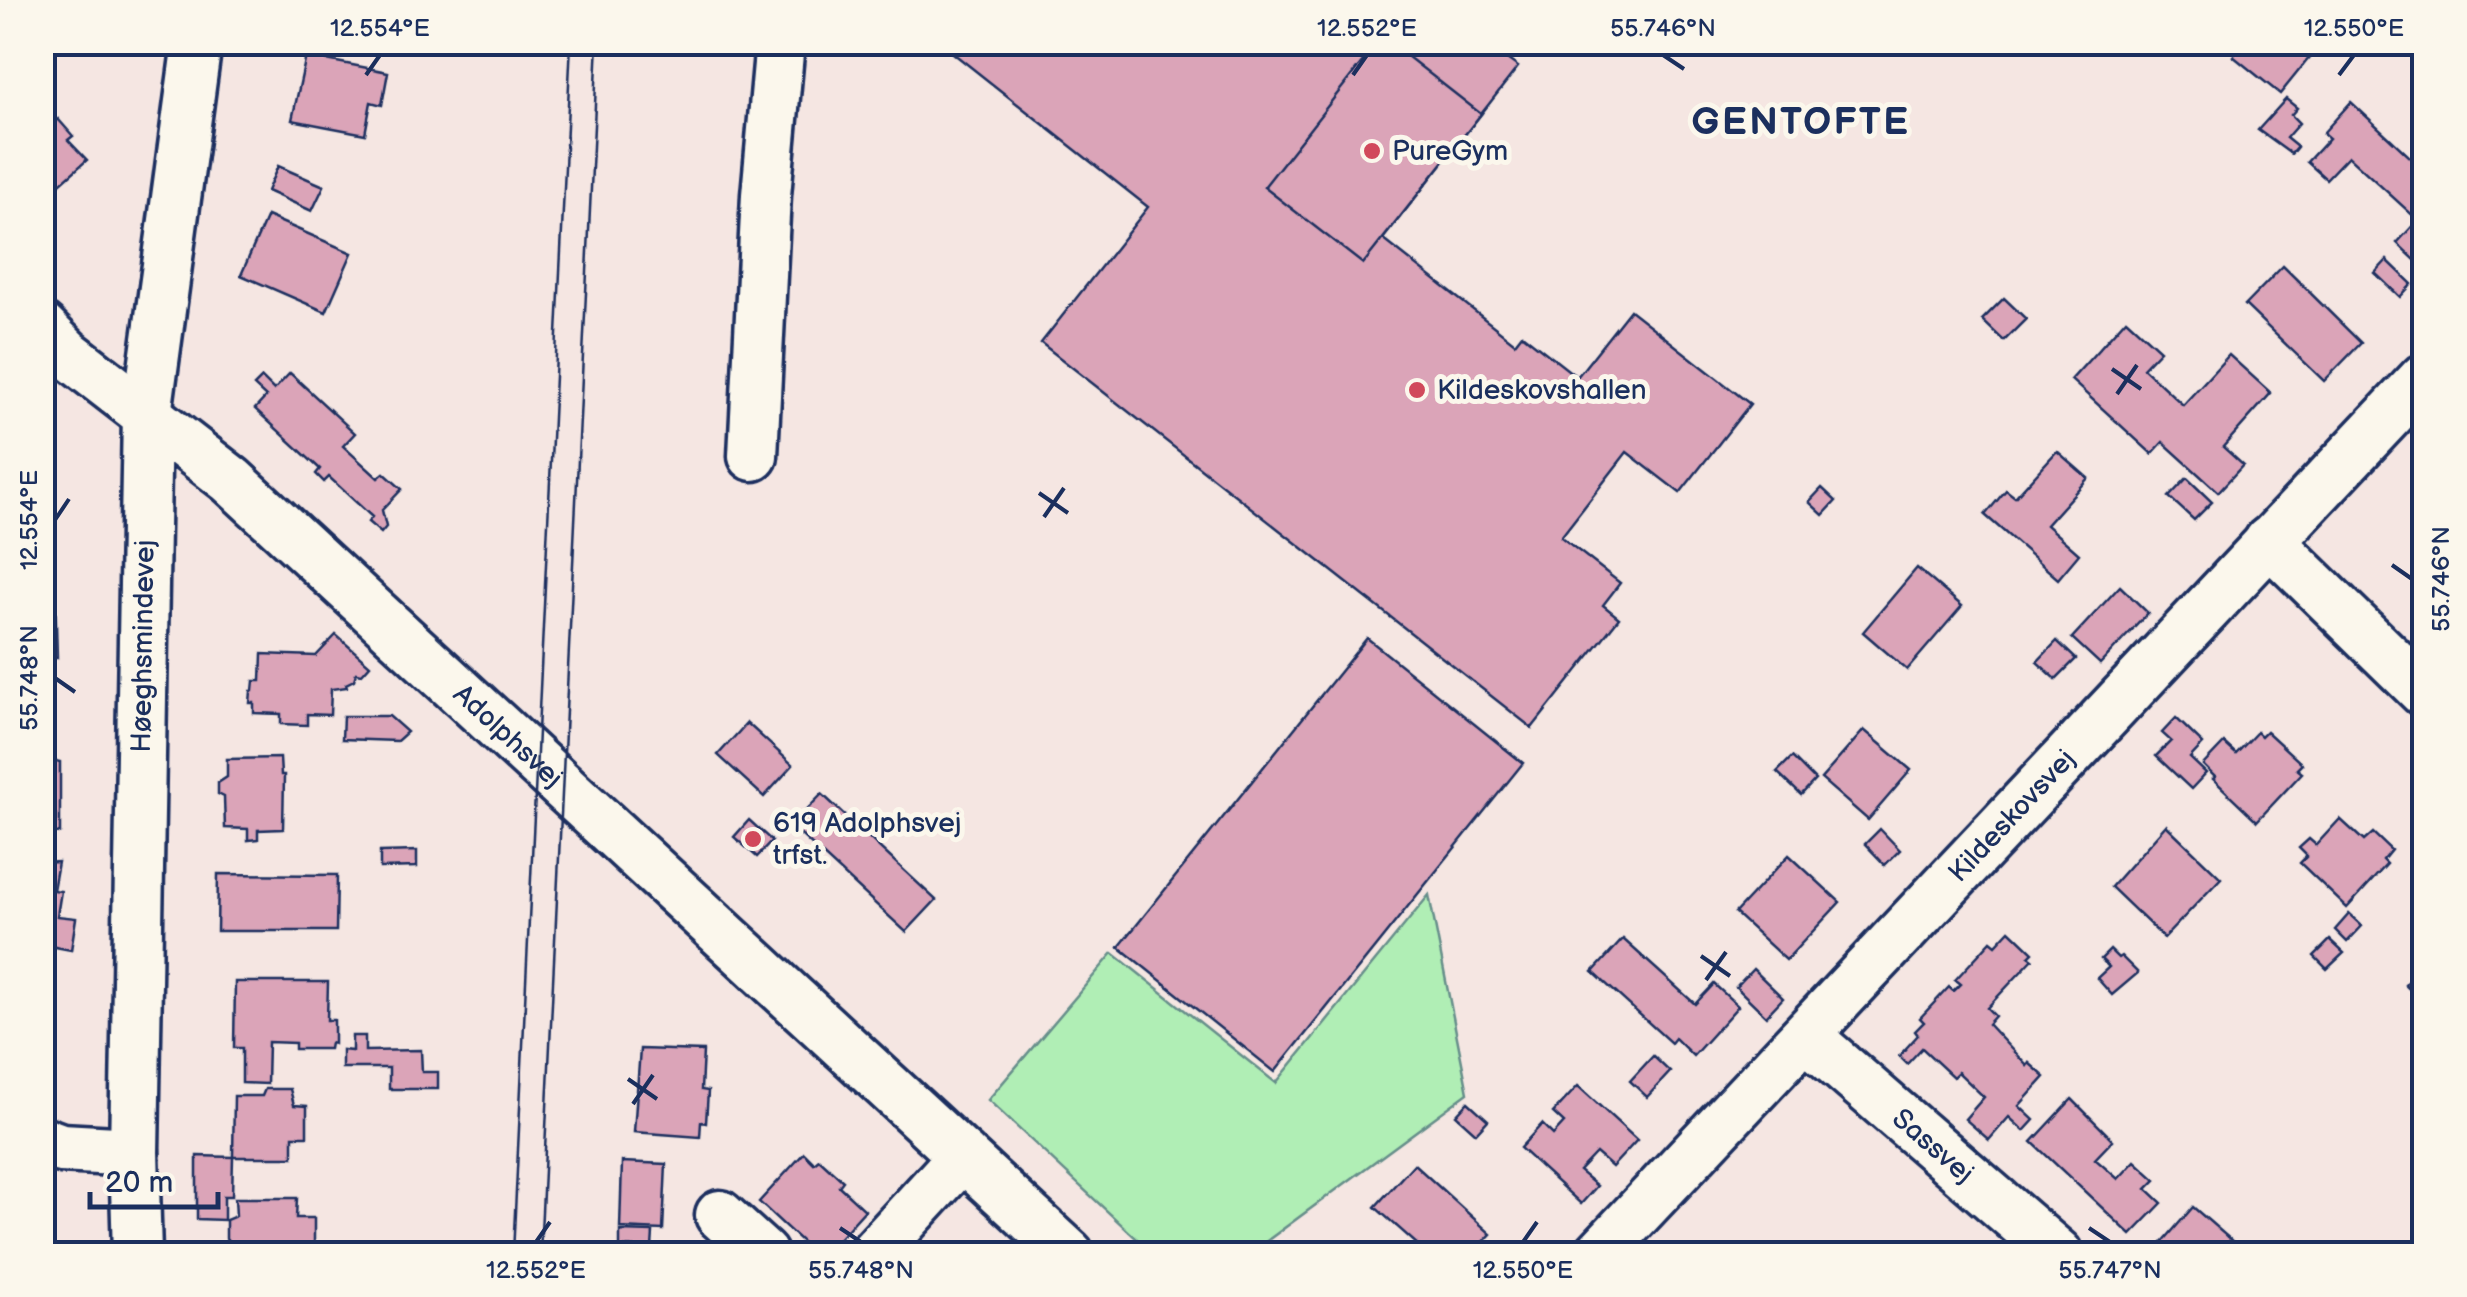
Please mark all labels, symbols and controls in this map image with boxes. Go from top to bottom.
text: 12.554°E [330,13,430,44]
text: 12.552°E [1317,13,1417,44]
text: 55.746°N [1610,13,1716,44]
text: 12.550°E [2304,13,2404,44]
district label: GENTOFTE [1692,100,1910,145]
place label: PureGym [1392,135,1508,168]
marker: PureGym [1361,140,1383,162]
place label: Kildeskovshallen [1437,374,1646,407]
marker: Kildeskovshallen [1406,379,1428,401]
text: 12.554°E [14,470,45,570]
text: 55.746°N [2426,526,2457,632]
street label: Høeghsmindevej [125,539,161,753]
text: 55.748°N [14,625,45,731]
street label: Adolphsvej [447,677,570,794]
street label: Kildeskovsvej [1941,743,2082,889]
place label: 619 Adolphsvej trfst. [773,807,961,872]
marker: 619 Adolphsvej trfst. [742,828,764,850]
street label: Sassvej [1886,1102,1981,1190]
scale bar [90,1147,218,1209]
text: 20 m [105,1165,173,1201]
text: 12.552°E [486,1255,586,1286]
text: 55.748°N [808,1255,914,1286]
text: 12.550°E [1473,1255,1573,1286]
text: 55.747°N [2058,1255,2162,1286]

